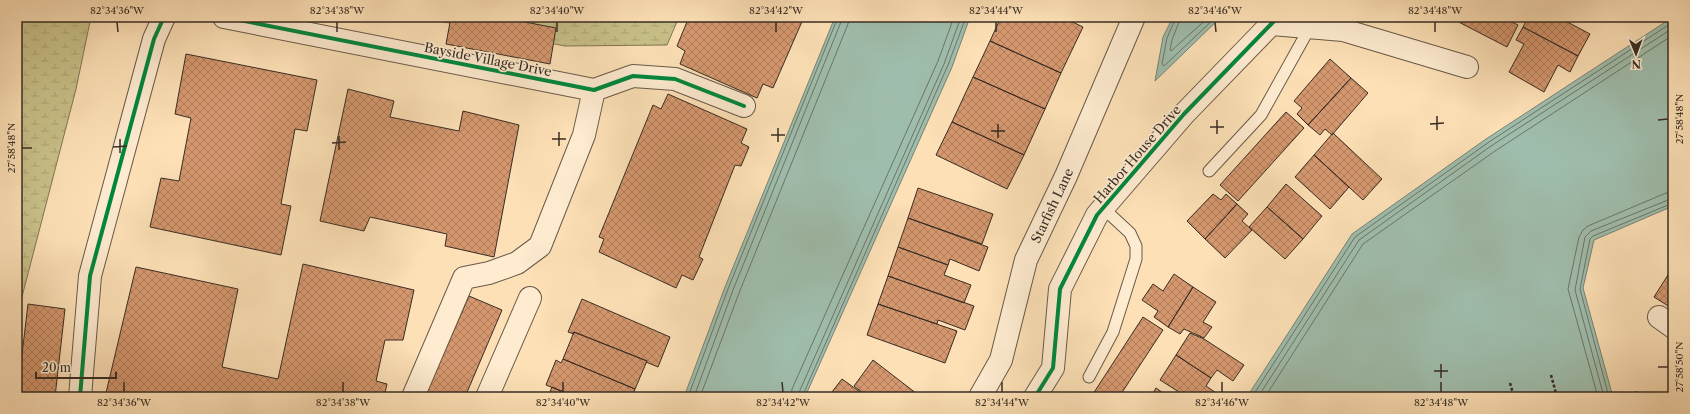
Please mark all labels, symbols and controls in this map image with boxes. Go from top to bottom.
text: 82°34'36"W [90,4,145,17]
text: 82°34'38"W [310,4,365,17]
text: 82°34'40"W [530,4,585,17]
text: 82°34'42"W [749,4,804,17]
text: 82°34'44"W [969,4,1024,17]
text: 82°34'46"W [1188,4,1243,17]
text: 82°34'48"W [1408,4,1463,17]
north arrow [1616,34,1656,74]
street label: Bayside Village Drive [423,39,553,79]
text: N [1631,57,1641,71]
text: 27°58'48"N [1673,94,1686,144]
street label: Harbor House Drive [1090,102,1184,206]
text: 27°58'48"N [5,123,18,173]
street label: Starfish Lane [1027,166,1076,246]
text: 27°58'50"N [1673,341,1686,393]
scale bar [36,354,116,380]
text: 20 m [42,360,71,375]
text: 82°34'36"W [97,396,152,409]
text: 82°34'38"W [316,396,371,409]
text: 82°34'40"W [536,396,591,409]
text: 82°34'42"W [756,396,811,409]
text: 82°34'44"W [975,396,1030,409]
text: 82°34'46"W [1195,396,1250,409]
text: 82°34'48"W [1414,396,1469,409]

